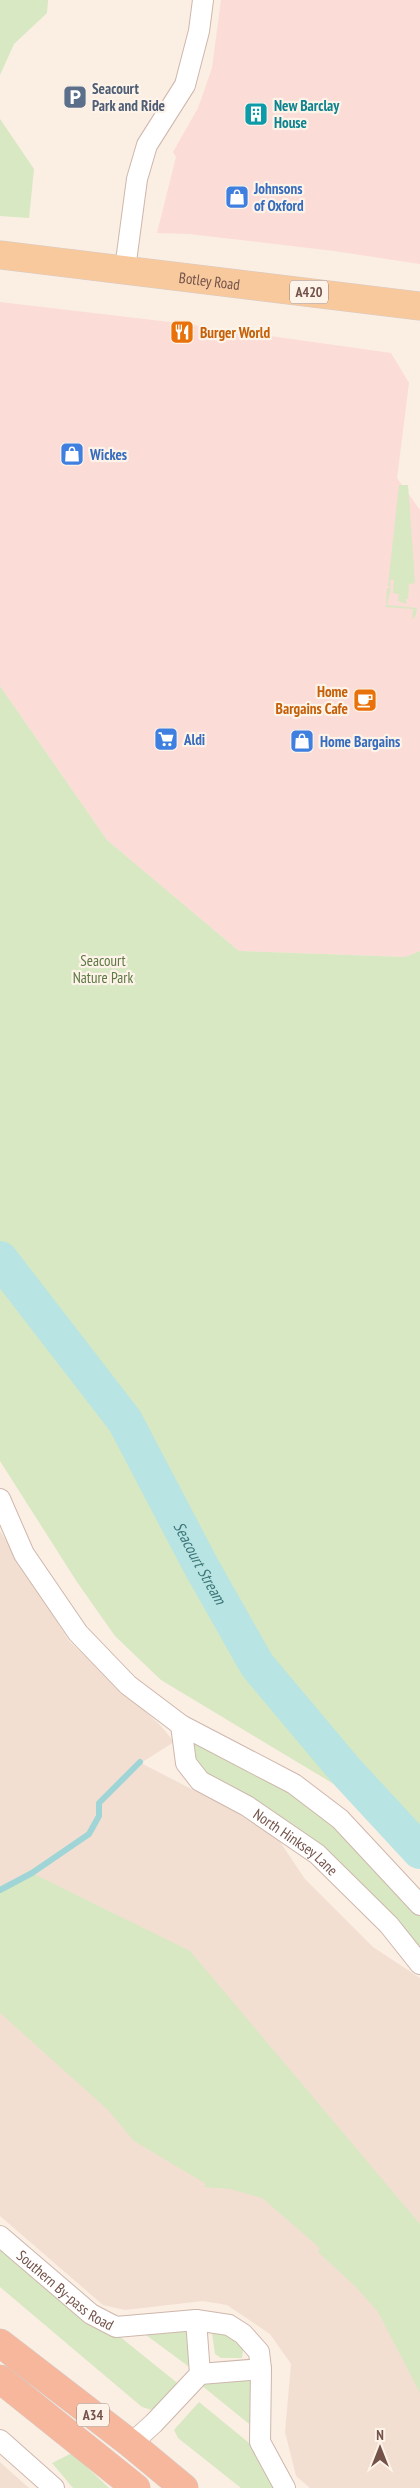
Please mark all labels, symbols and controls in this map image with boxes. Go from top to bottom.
place label: Seacourt Park and Ride [92,79,165,115]
parking icon: Seacourt Park and Ride [62,84,88,110]
place label: New Barclay House [274,96,340,132]
building icon: New Barclay House [243,101,269,127]
place label: Johnsons of Oxford [253,179,304,215]
shop icon: Johnsons of Oxford [224,184,250,210]
street label: Botley Road [178,267,241,294]
road number: A420 [290,280,328,304]
restaurant icon: Burger World [169,319,195,345]
place label: Burger World [200,323,270,342]
shop icon: Wickes [59,441,85,467]
place label: Wickes [89,445,127,464]
place label: Home Bargains Cafe [276,682,348,718]
cafe icon: Home Bargains Cafe [352,687,378,713]
supermarket icon: Aldi [153,726,179,752]
shop icon: Home Bargains [289,728,315,754]
place label: Aldi [183,730,205,749]
place label: Home Bargains [320,732,400,751]
park label: Seacourt Nature Park [73,951,133,987]
water label: Seacourt Stream [170,1518,231,1609]
street label: North Hinksey Lane [250,1804,342,1879]
street label: Southern By-pass Road [13,2245,117,2334]
road number: A34 [77,2404,109,2426]
north arrow [355,2423,405,2473]
text: N [376,2426,384,2444]

